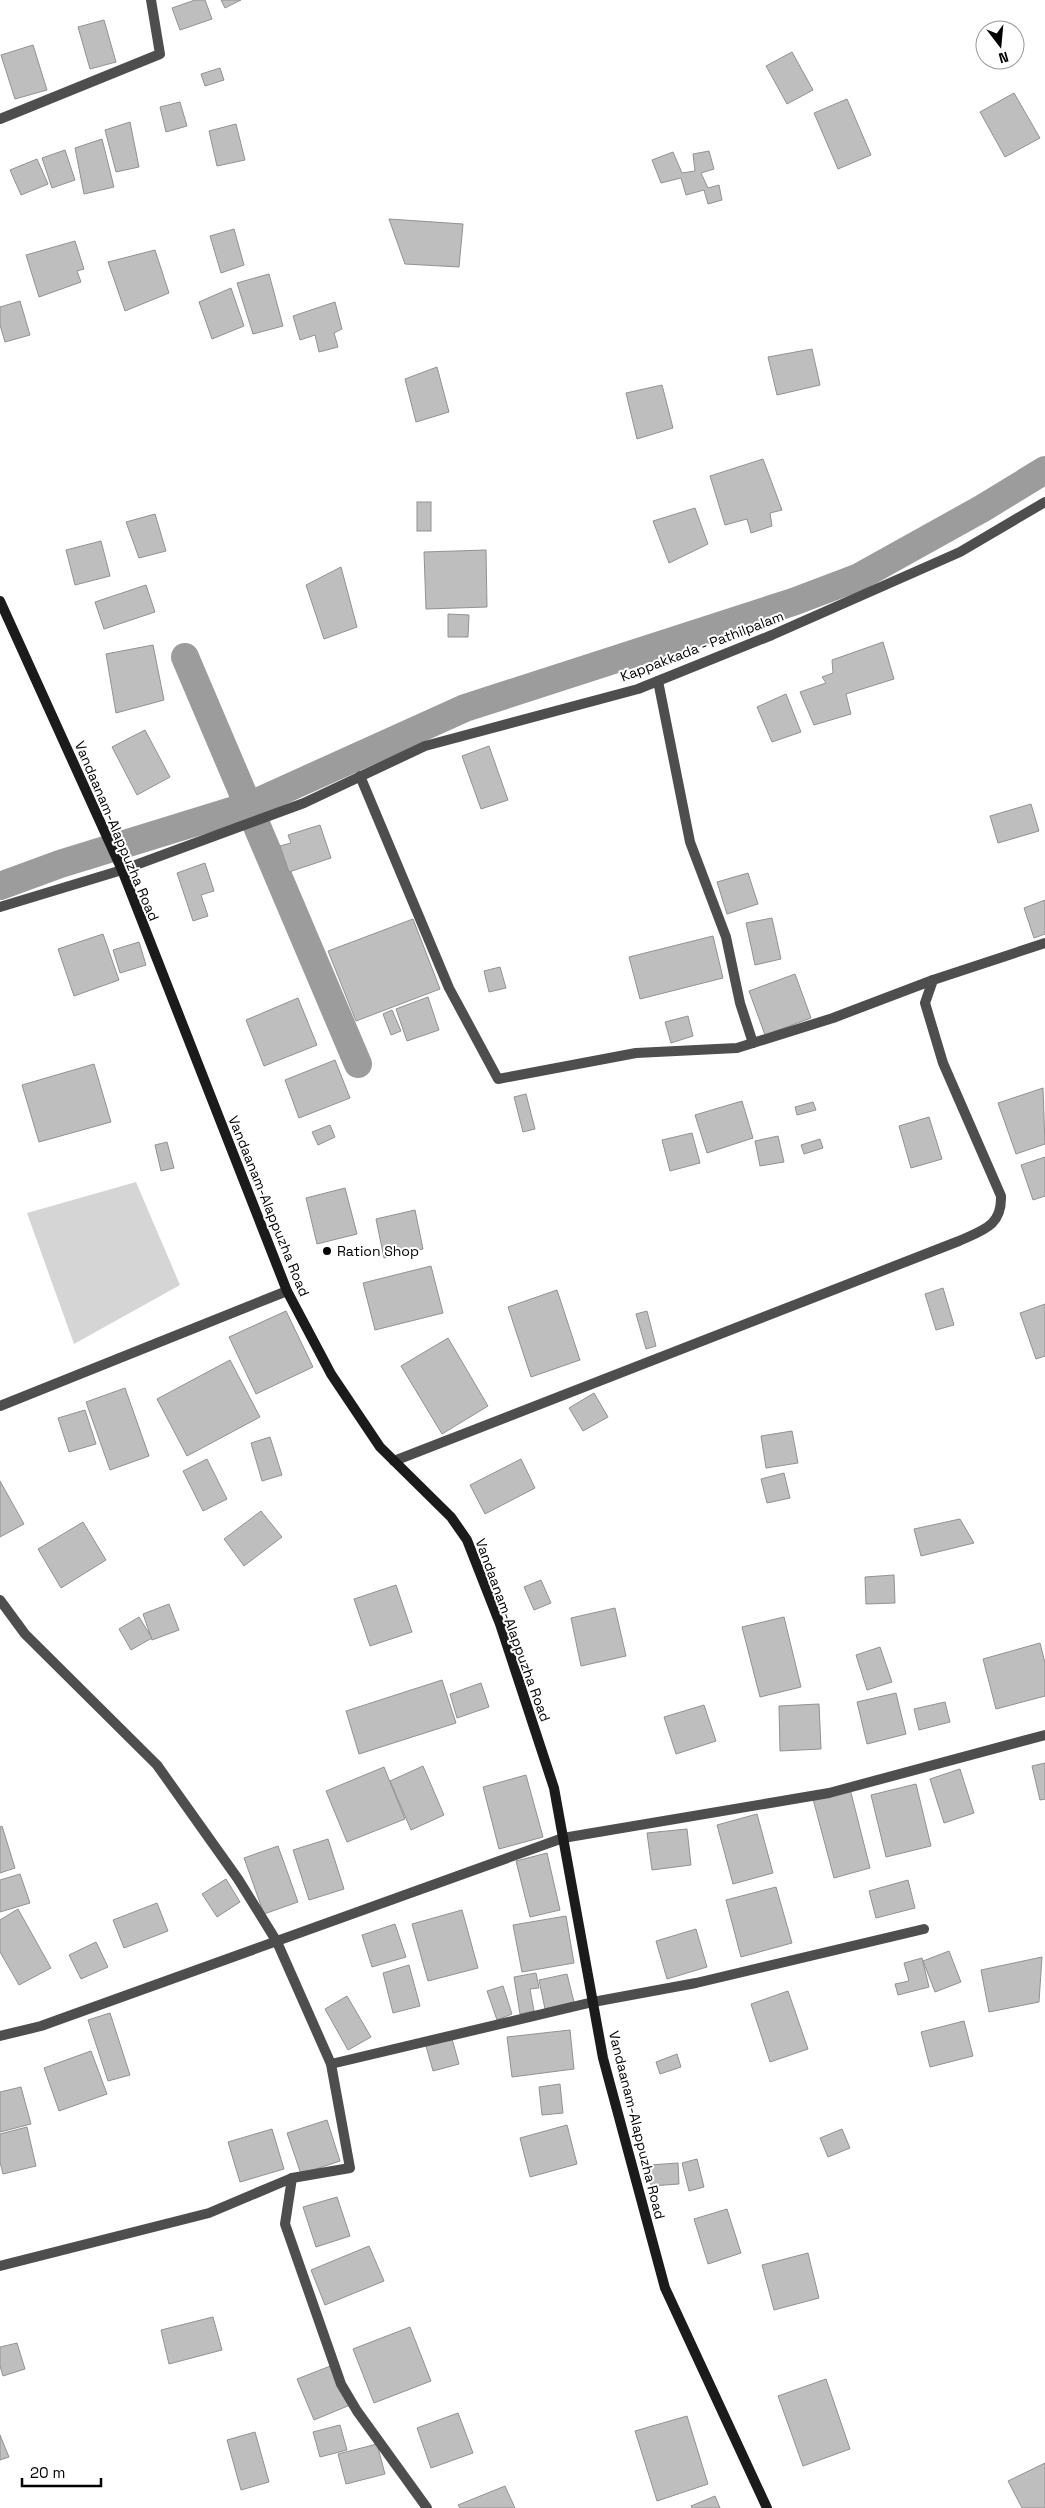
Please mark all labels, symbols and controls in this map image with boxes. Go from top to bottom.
north arrow [975,20,1025,70]
text: N [997,48,1011,67]
street label: Kappakkada - Pathilpalam [618,606,786,686]
street label: Vandaanam-Alappuzha Road [71,738,163,924]
street label: Vandaanam-Alappuzha Road [224,1113,314,1299]
place label: Ration Shop [337,1242,419,1260]
marker: Ration Shop [321,1245,333,1257]
street label: Vandaanam-Alappuzha Road [471,1536,555,1724]
street label: Vandaanam-Alappuzha Road [605,2029,669,2221]
scale bar [22,2456,101,2488]
text: 20 m [30,2463,65,2482]

